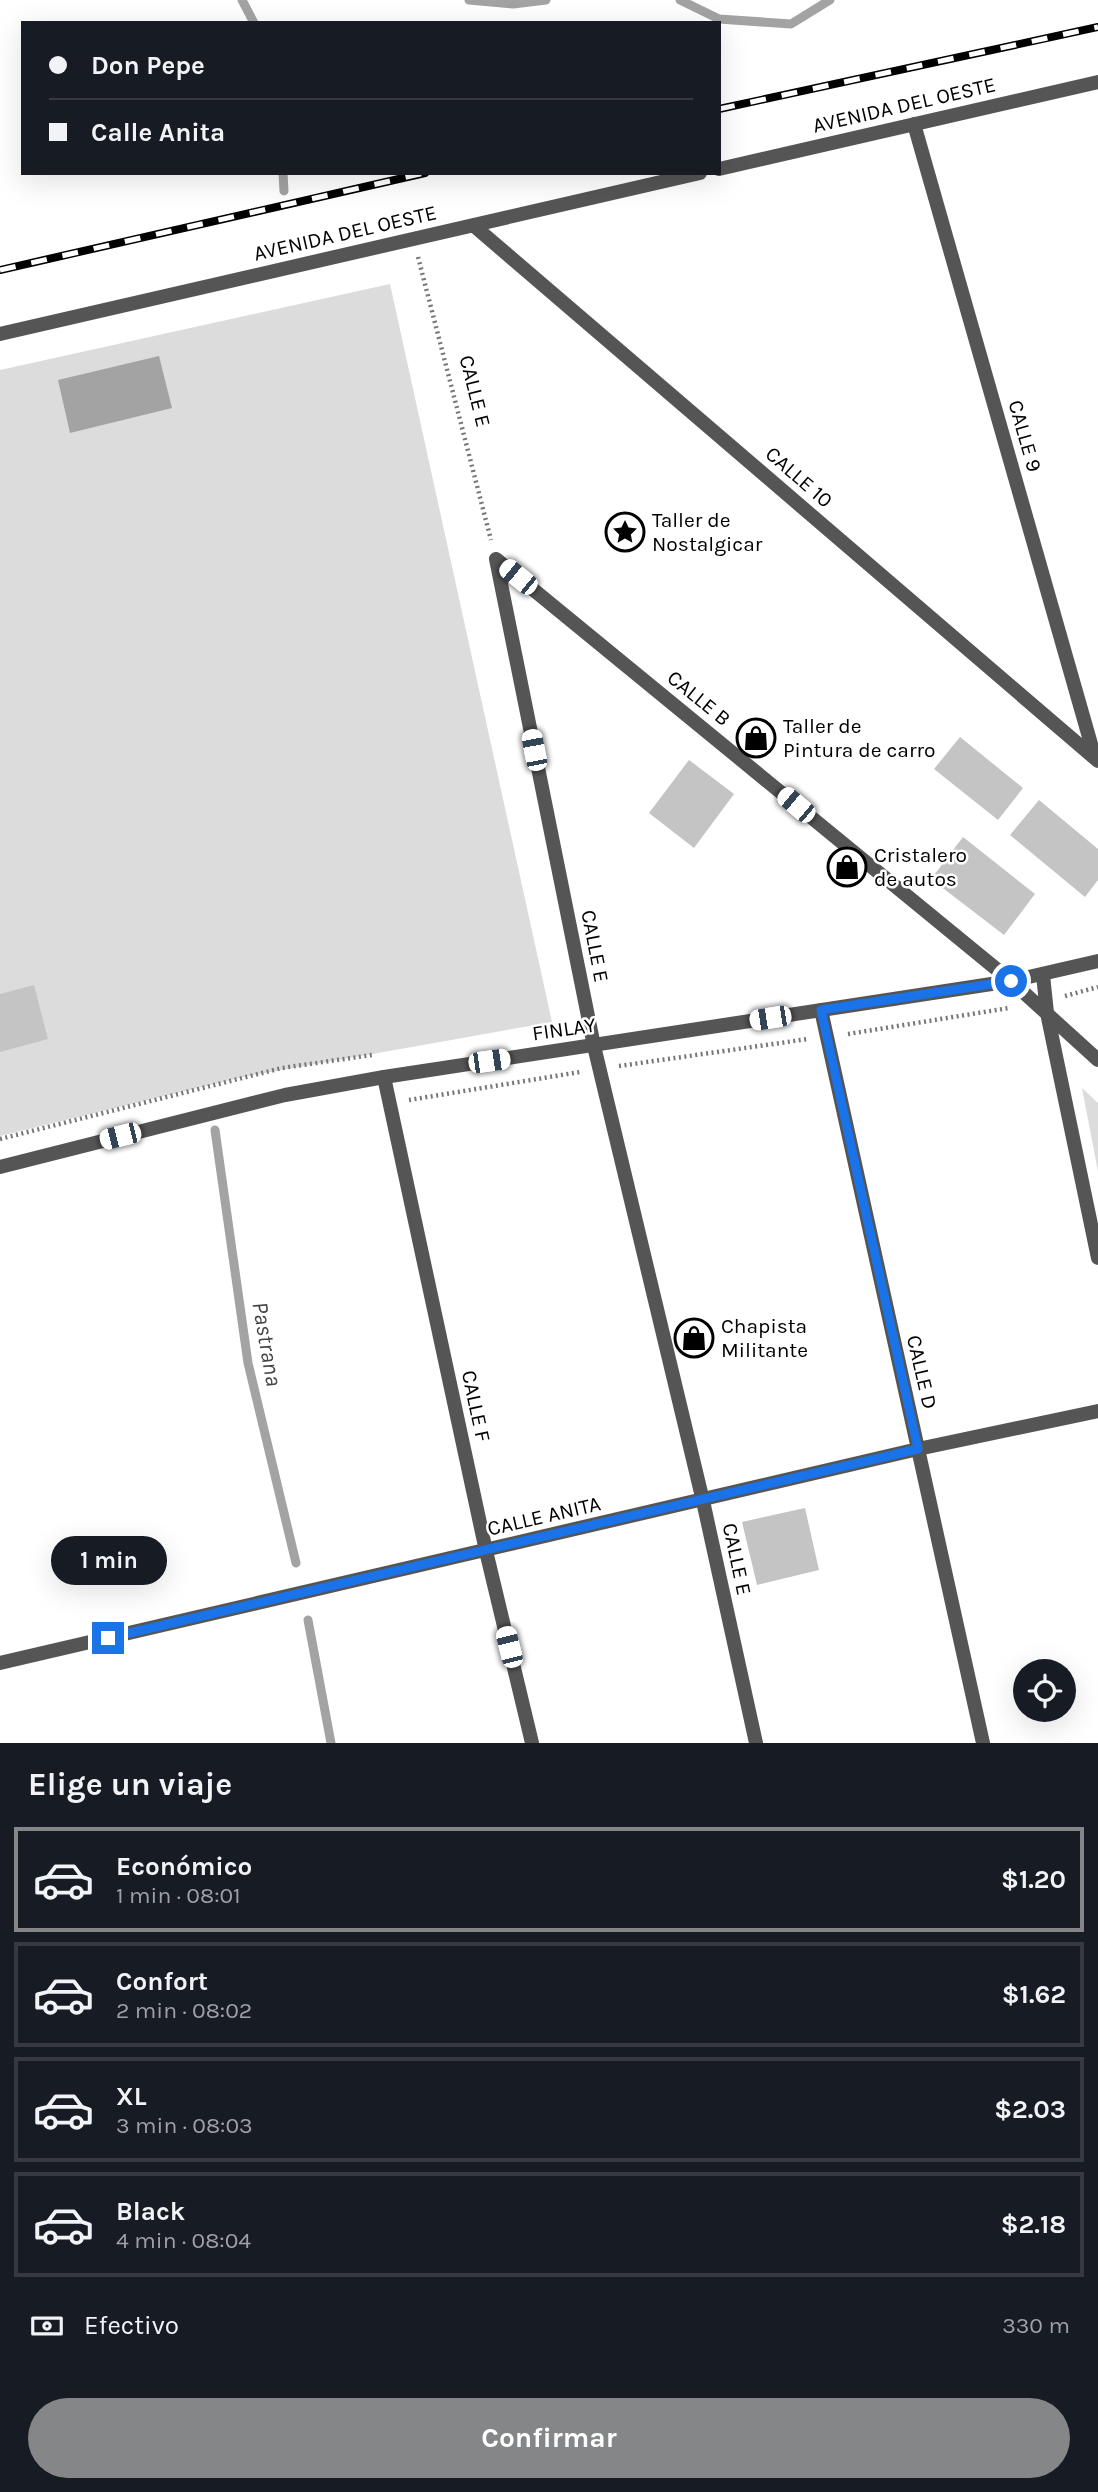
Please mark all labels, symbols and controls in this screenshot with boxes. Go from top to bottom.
text: Don Pepe [91,50,205,81]
street label: AVENIDA DEL OESTE [810,72,998,138]
text: Calle Anita [91,117,225,148]
street label: AVENIDA DEL OESTE [251,200,439,266]
street label: CALLE E [455,353,495,429]
street label: CALLE 9 [1003,397,1047,475]
street label: CALLE 10 [761,441,837,513]
place label: Taller de Nostalgicar [652,508,763,556]
place icon: Taller de Nostalgicar [604,511,646,553]
car [496,556,541,598]
street label: CALLE B [663,665,735,731]
place label: Taller de Pintura de carro [783,714,936,762]
shop icon: Taller de Pintura de carro [735,717,777,759]
car [520,727,549,773]
car [774,783,819,827]
place label: Cristalero de autos [874,843,967,891]
shop icon: Cristalero de autos [826,846,868,888]
street label: CALLE E [576,908,614,984]
route start [995,965,1027,997]
car [748,1004,793,1032]
street label: FINLAY [531,1013,598,1045]
car [467,1048,512,1074]
car [98,1121,143,1151]
water label: Pastrana [246,1300,288,1388]
place label: Chapista Militante [721,1314,808,1362]
shop icon: Chapista Militante [673,1317,715,1359]
street label: CALLE D [902,1333,942,1411]
street label: CALLE F [457,1368,495,1444]
street label: CALLE ANITA [485,1491,603,1541]
street label: CALLE E [718,1521,756,1597]
callout: 1 min [50,1536,166,1586]
text: 1 min [80,1547,138,1574]
route end [92,1622,124,1654]
car [494,1624,525,1670]
map controls [1013,1659,1076,1722]
button: locate [1013,1659,1076,1722]
text: Elige un viaje [28,1766,232,1803]
icon: car [32,1848,95,1911]
text: Económico [116,1851,252,1882]
text: $1.20 [1001,1864,1066,1895]
text: 1 min · 08:01 [116,1882,241,1909]
icon: car [32,1963,95,2026]
text: Confort [116,1966,208,1997]
text: $1.62 [1002,1979,1066,2010]
text: 2 min · 08:02 [116,1997,252,2024]
icon: car [32,2078,95,2141]
text: XL [116,2081,147,2112]
text: $2.03 [994,2094,1066,2125]
text: 3 min · 08:03 [116,2112,253,2139]
icon: car [32,2193,95,2256]
text: Black [116,2196,185,2227]
text: $2.18 [1001,2209,1066,2240]
text: 4 min · 08:04 [116,2227,251,2254]
icon: cash [28,2307,66,2345]
text: Efectivo [84,2310,179,2341]
text: 330 m [1002,2312,1070,2339]
button: Confirmar [28,2398,1070,2478]

